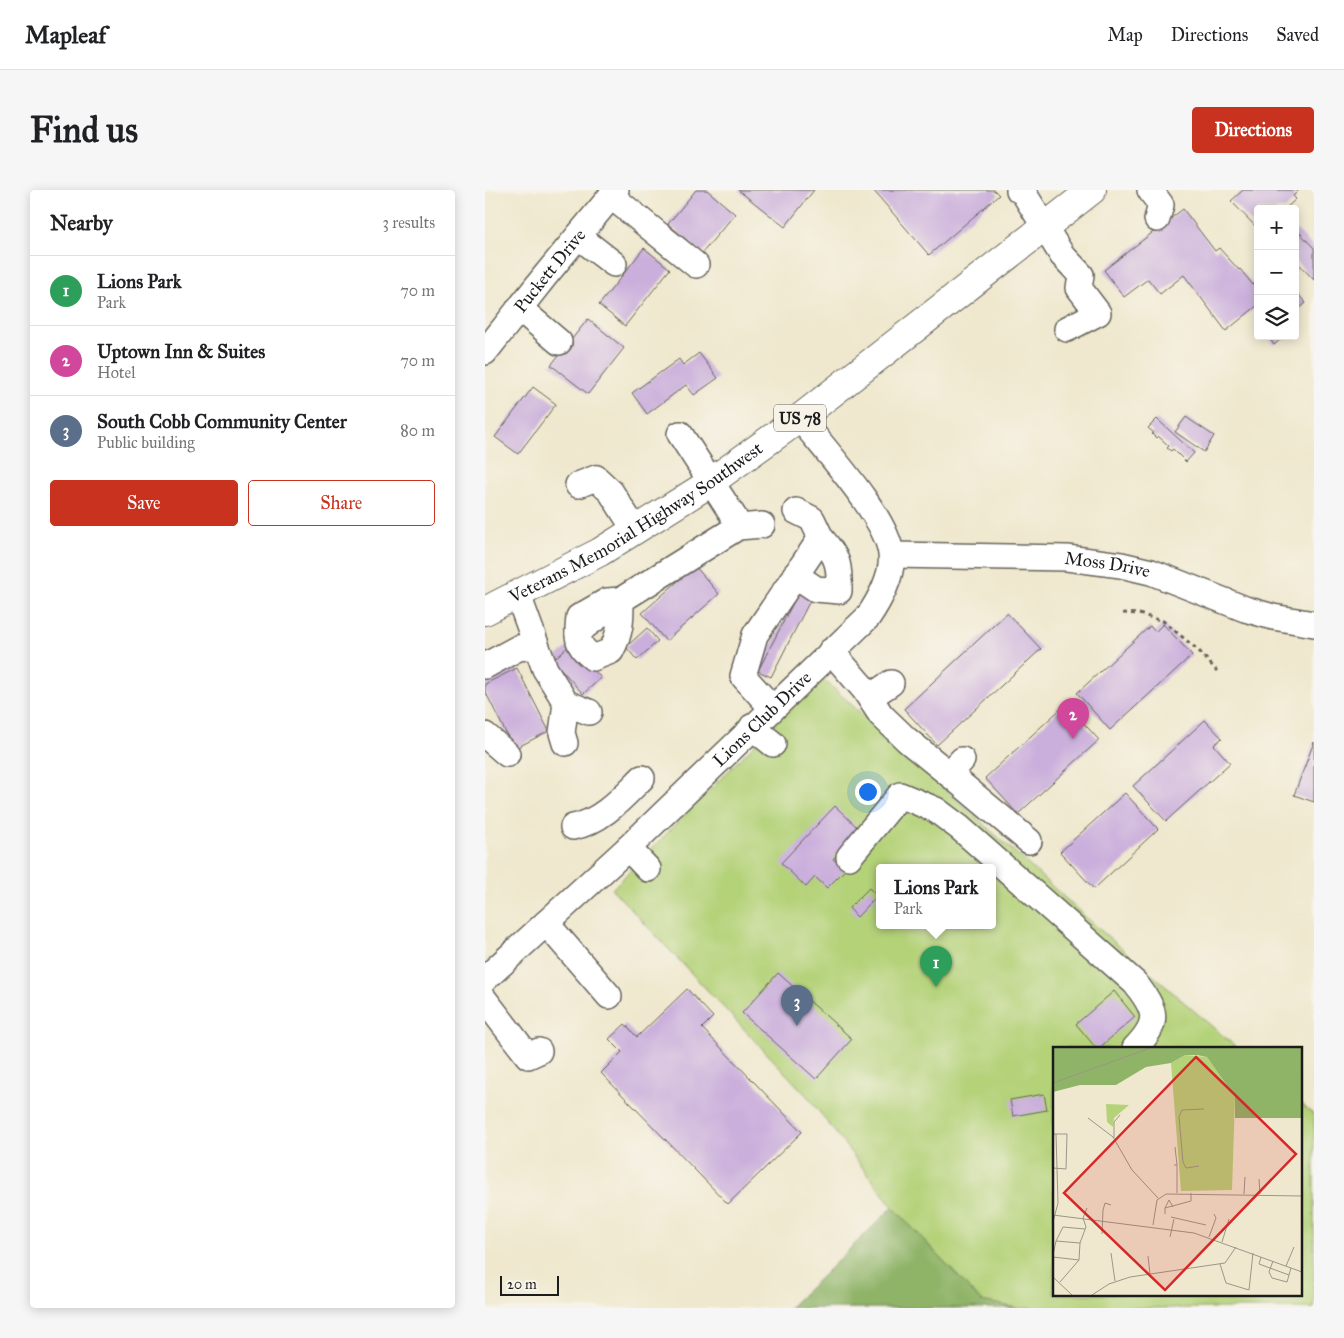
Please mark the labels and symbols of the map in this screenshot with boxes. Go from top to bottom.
street label: Puckett Drive [509,224,590,317]
road number: US 78 [774,404,826,432]
street label: Veterans Memorial Highway Southwest [504,437,767,608]
street label: Moss Drive [1063,547,1152,582]
street label: Lions Club Drive [708,666,816,771]
pin: 2 [1057,698,1089,739]
your location [855,779,881,805]
pin: 1 [920,946,952,987]
pin: 3 [781,985,813,1026]
inset map [1053,1047,1301,1296]
scale bar [500,1273,559,1296]

